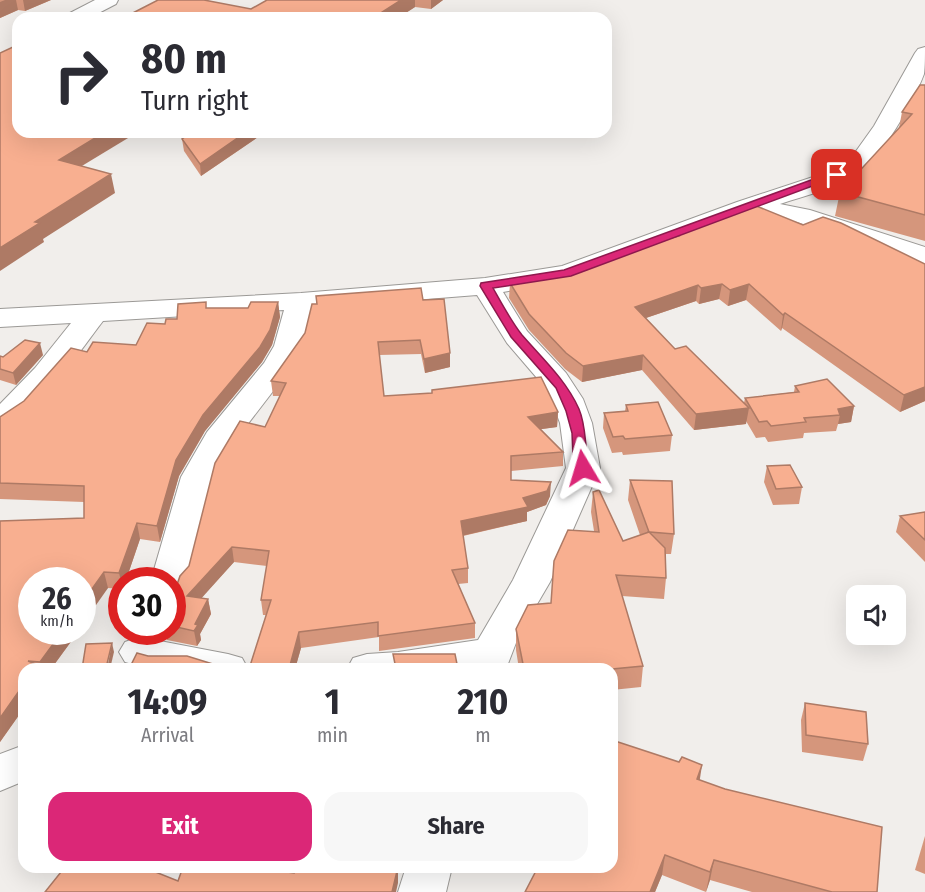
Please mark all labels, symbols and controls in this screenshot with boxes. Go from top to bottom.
text: 80 m [141,34,227,84]
icon: right [42,36,120,114]
text: Turn right [141,85,249,117]
pin [811,149,862,200]
icon: arrive [820,158,853,191]
position arrow [551,436,615,500]
speed limit sign: 30 [108,567,186,645]
text: 26 [42,581,72,617]
map controls [846,585,906,645]
button: sound [846,585,906,645]
text: km/h [40,612,74,630]
text: 14:09 [128,680,207,724]
text: 1 [325,680,340,724]
text: 210 [457,680,508,724]
text: Arrival [141,723,194,747]
text: min [317,723,348,747]
text: m [475,723,491,747]
button: Exit [48,792,312,861]
button: Share [324,792,588,861]

